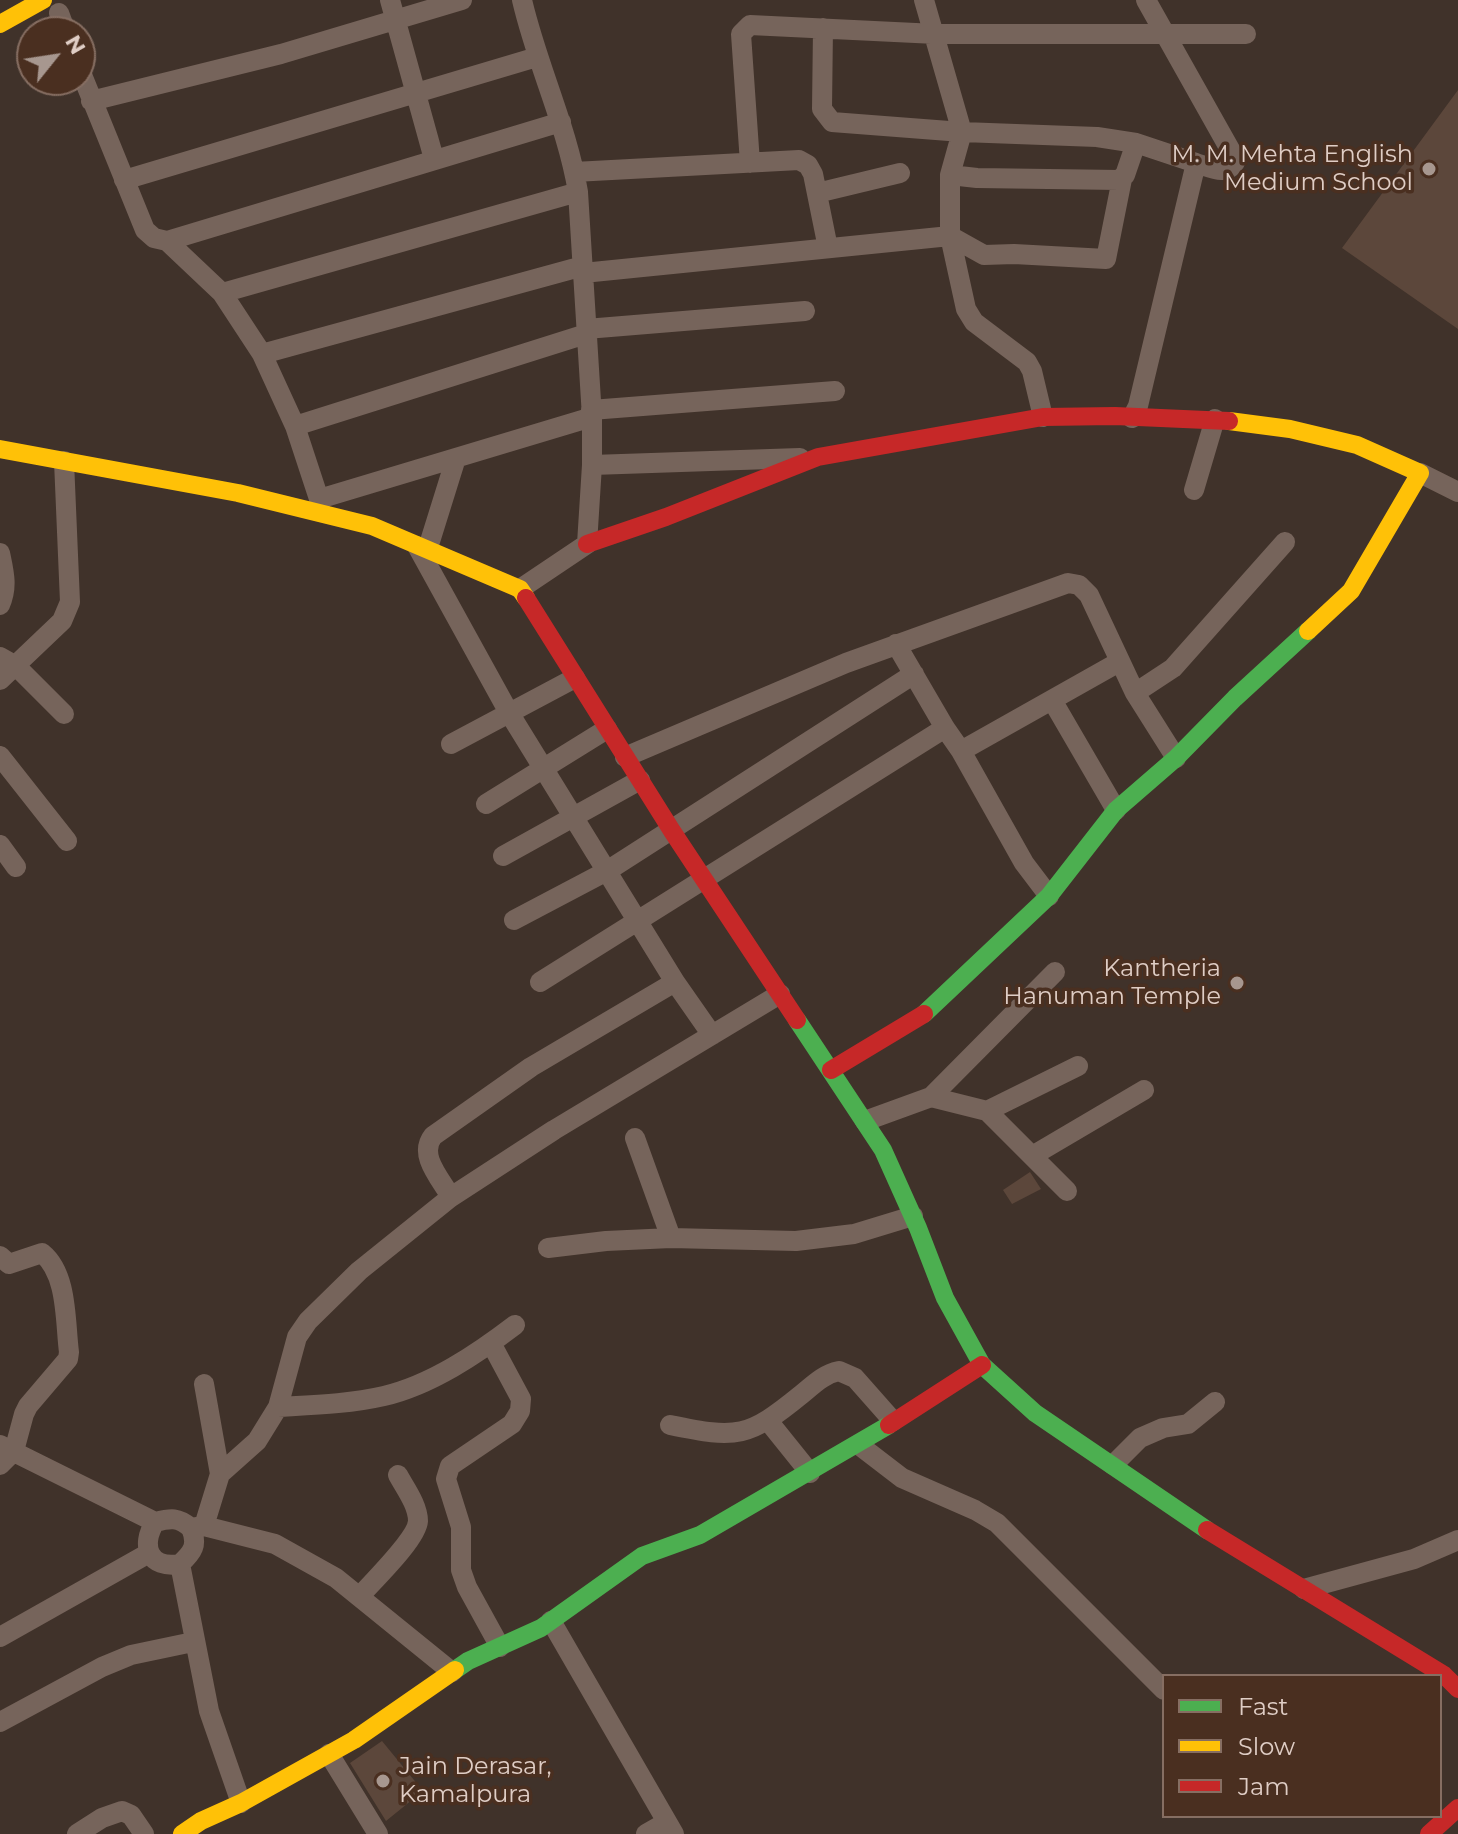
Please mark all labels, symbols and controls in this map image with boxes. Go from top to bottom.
north arrow [16,16,96,96]
text: N [59,30,92,59]
place label: M. M. Mehta English Medium School [1171,141,1413,197]
marker: M. M. Mehta English Medium School [1420,160,1438,178]
place label: Kantheria Hanuman Temple [1003,955,1221,1011]
marker: Kantheria Hanuman Temple [1228,974,1246,992]
legend [1162,1674,1442,1818]
text: Fast [1238,1692,1288,1721]
text: Slow [1238,1732,1295,1761]
place label: Jain Derasar, Kamalpura [399,1753,552,1809]
marker: Jain Derasar, Kamalpura [374,1772,392,1790]
text: Jam [1238,1772,1290,1801]

